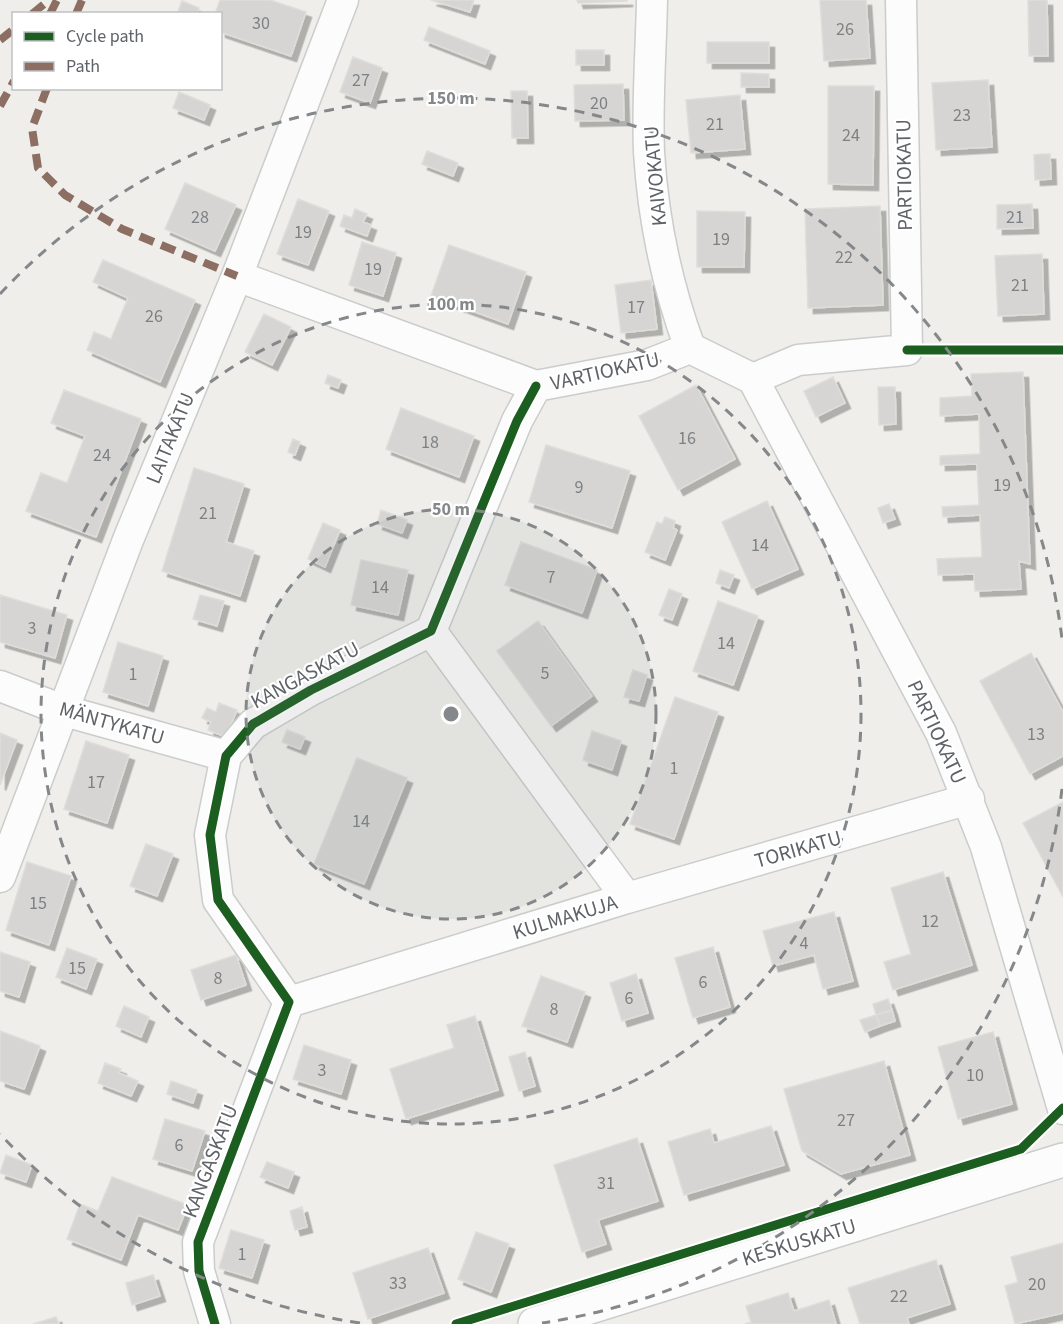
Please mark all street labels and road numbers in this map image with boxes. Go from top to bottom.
street label: PARTIOKATU [888,119,920,231]
street label: KAIVOKATU [636,125,674,227]
street label: VARTIOKATU [547,344,663,398]
street label: LAITAKATU [138,388,202,488]
street label: KANGASKATU [245,634,365,716]
street label: PARTIOKATU [900,675,974,789]
street label: MÄNTYKATU [56,694,168,752]
street label: TORIKATU [751,822,845,876]
street label: KULMAKUJA [509,887,622,947]
street label: KANGASKATU [175,1100,245,1222]
street label: KESKUSKATU [738,1210,860,1274]

